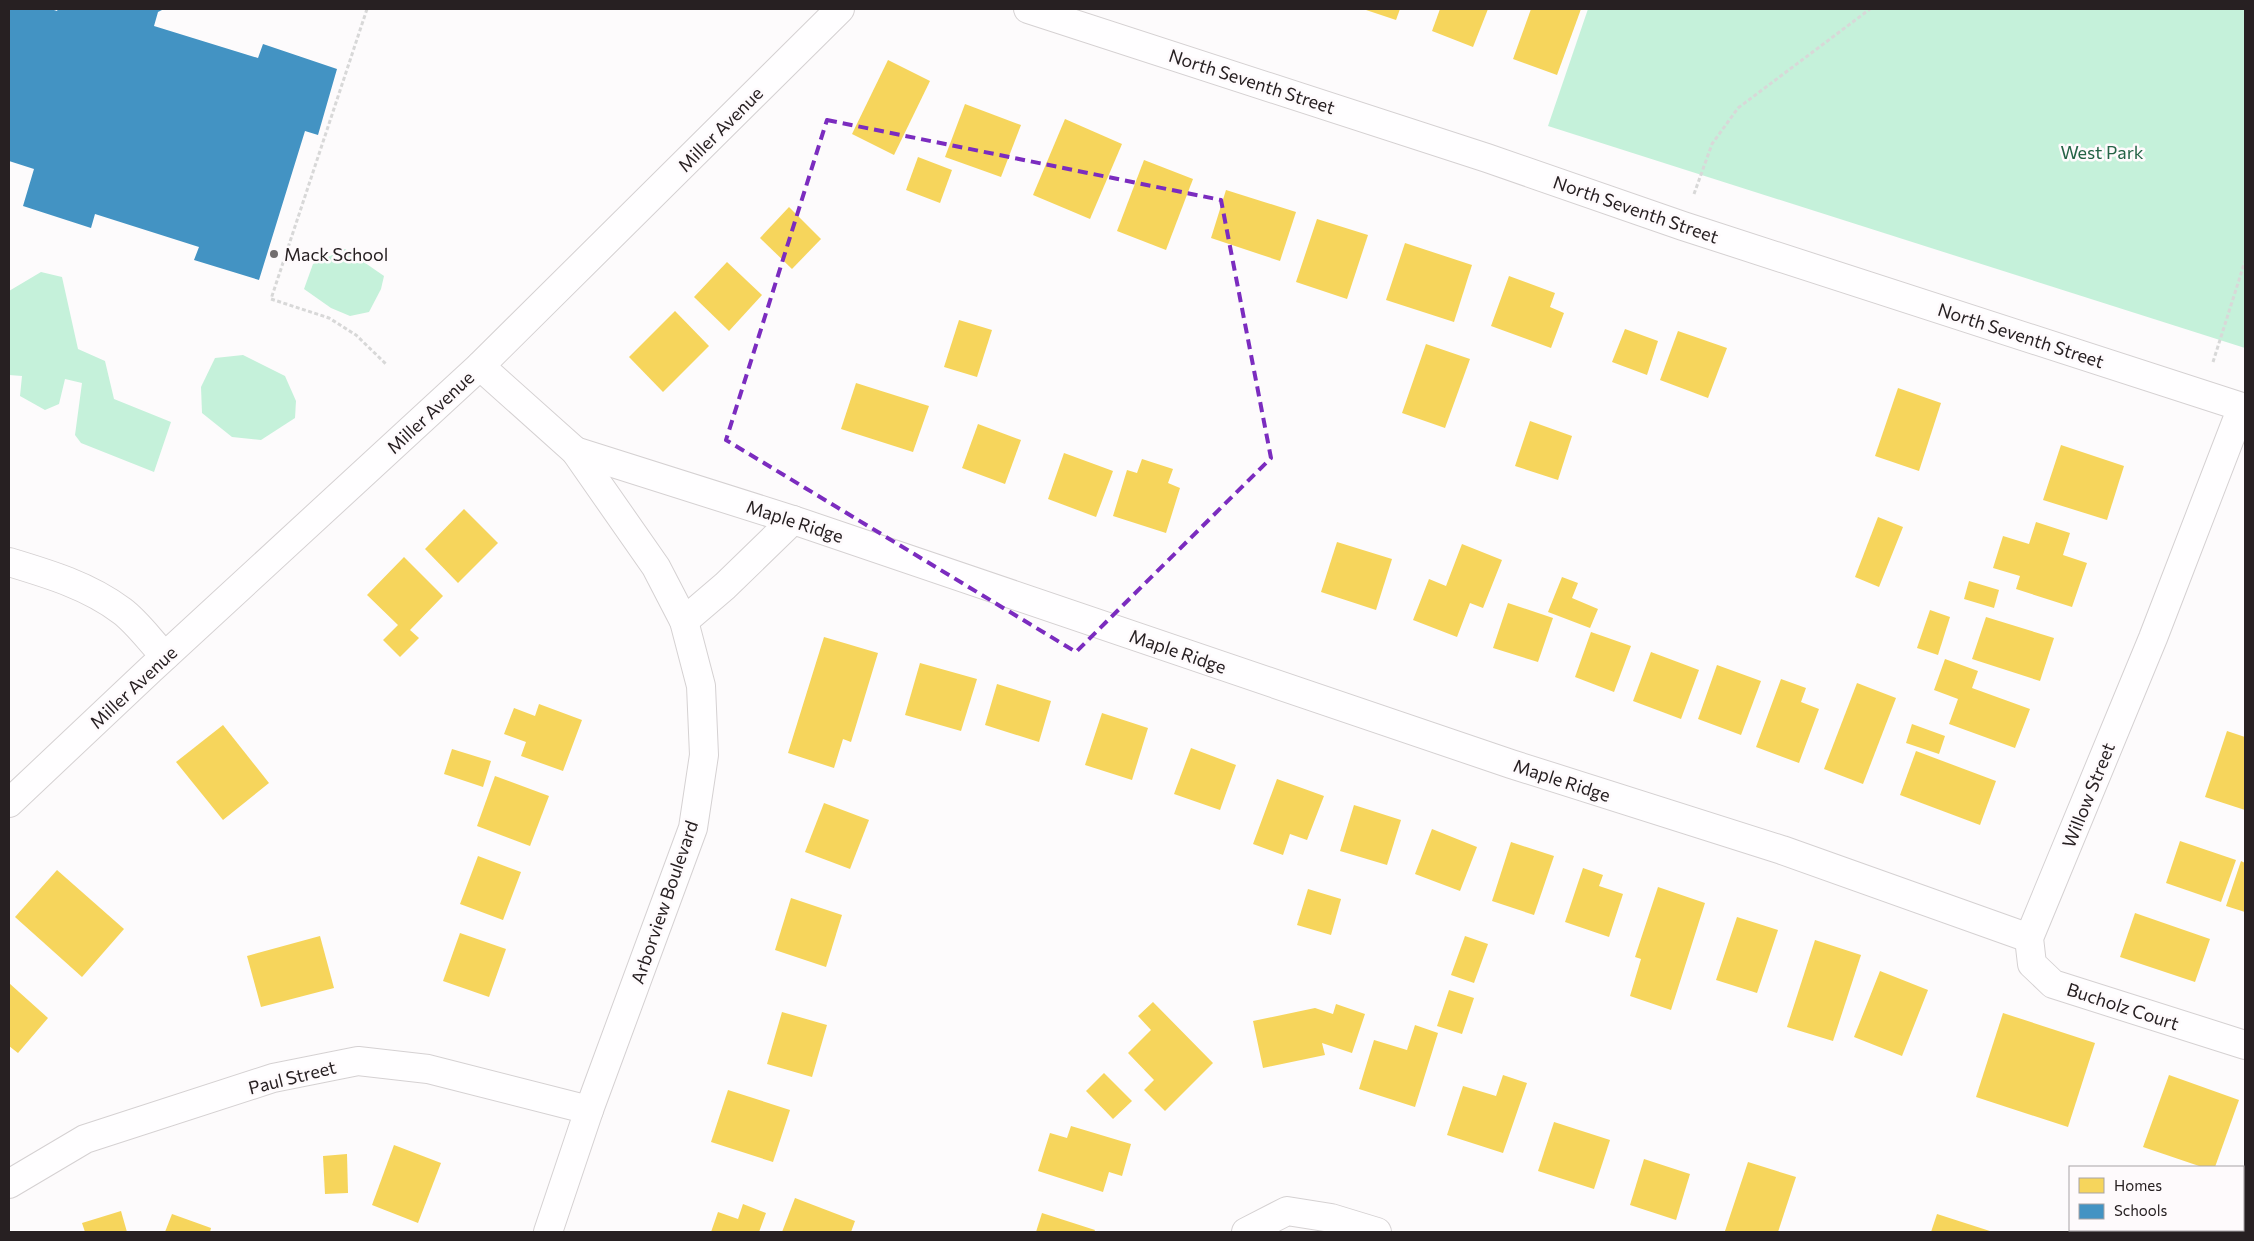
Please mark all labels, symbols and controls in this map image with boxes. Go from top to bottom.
street label: North Seventh Street [1166,44,1338,118]
street label: Miller Avenue [673,82,767,176]
park label: West Park [2060,141,2144,163]
street label: North Seventh Street [1551,170,1721,248]
place label: Mack School [284,243,388,265]
marker: Mack School [268,248,280,260]
street label: North Seventh Street [1935,298,2107,372]
street label: Miller Avenue [382,366,478,458]
street label: Maple Ridge [744,495,846,547]
street label: Maple Ridge [1127,624,1229,678]
street label: Miller Avenue [85,641,181,733]
street label: Willow Street [2057,739,2119,851]
street label: Maple Ridge [1511,754,1613,806]
street label: Arborview Boulevard [626,817,702,987]
street label: Bucholz Court [2064,978,2182,1034]
street label: Paul Street [246,1055,338,1099]
legend [2069,1166,2244,1231]
text: Homes [2114,1176,2162,1194]
text: Schools [2114,1201,2168,1219]

